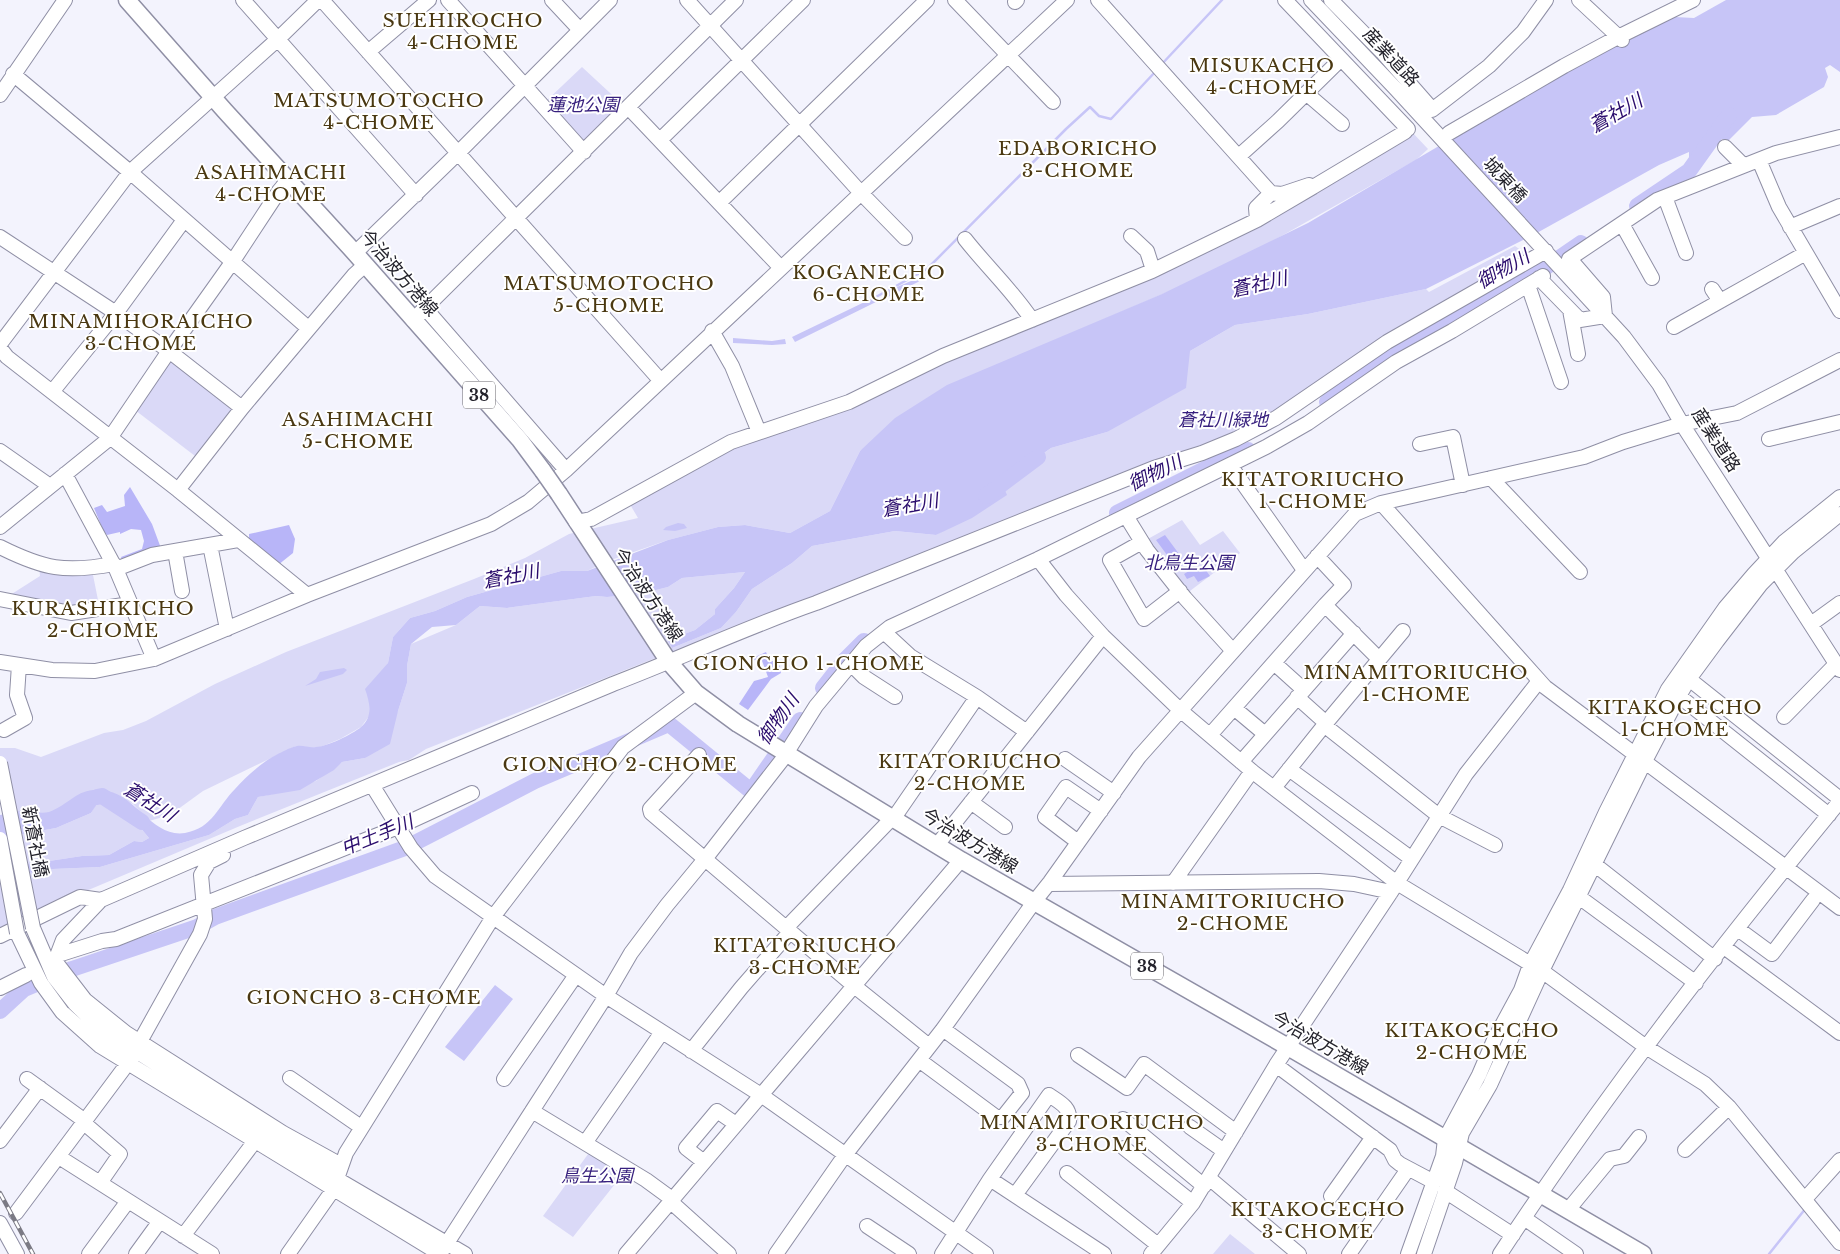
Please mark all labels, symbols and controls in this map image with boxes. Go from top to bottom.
district label: SUEHIROCHO 4-CHOME [383,9,543,54]
street label: 産業道路 [1358,23,1424,91]
district label: MISUKACHO 4-CHOME [1189,54,1335,99]
water label: 蒼社川 [1586,88,1648,137]
district label: MATSUMOTOCHO 4-CHOME [273,89,485,134]
park label: 蓮池公園 [547,94,622,116]
district label: EDABORICHO 3-CHOME [998,137,1158,182]
street label: 城東橋 [1479,153,1531,207]
district label: ASAHIMACHI 4-CHOME [194,161,347,206]
street label: 今治波方港線 [355,225,443,321]
water label: 御物川 [1473,244,1535,293]
district label: KOGANECHO 6-CHOME [792,261,946,306]
water label: 蒼社川 [1229,266,1291,302]
district label: MATSUMOTOCHO 5-CHOME [503,272,715,317]
district label: MINAMIHORAICHO 3-CHOME [28,310,254,355]
road number: 38 [463,382,495,408]
street label: 産業道路 [1687,404,1745,476]
district label: ASAHIMACHI 5-CHOME [281,408,434,453]
park label: 蒼社川緑地 [1178,409,1270,431]
water label: 御物川 [1124,449,1187,496]
district label: KITATORIUCHO 1-CHOME [1221,468,1405,513]
water label: 蒼社川 [880,488,942,521]
street label: 今治波方港線 [609,544,687,646]
park label: 北鳥生公園 [1144,552,1237,574]
water label: 蒼社川 [481,559,543,593]
district label: KURASHIKICHO 2-CHOME [11,597,195,642]
district label: GIONCHO 1-CHOME [693,652,925,675]
district label: MINAMITORIUCHO 1-CHOME [1303,661,1529,706]
water label: 御物川 [752,687,805,749]
district label: KITAKOGECHO 1-CHOME [1587,696,1763,741]
district label: KITATORIUCHO 2-CHOME [878,750,1062,795]
district label: GIONCHO 2-CHOME [502,753,738,776]
water label: 蒼社川 [120,777,182,828]
street label: 今治波方港線 [918,804,1022,878]
street label: 新蒼社橋 [17,805,53,879]
water label: 中土手川 [337,809,418,860]
district label: MINAMITORIUCHO 2-CHOME [1120,890,1346,935]
district label: KITATORIUCHO 3-CHOME [713,934,897,979]
road number: 38 [1131,952,1163,979]
district label: GIONCHO 3-CHOME [246,986,482,1009]
street label: 今治波方港線 [1268,1006,1372,1080]
district label: KITAKOGECHO 2-CHOME [1384,1019,1560,1064]
district label: MINAMITORIUCHO 3-CHOME [979,1111,1205,1156]
park label: 鳥生公園 [561,1165,636,1187]
district label: KITAKOGECHO 3-CHOME [1230,1198,1406,1243]

